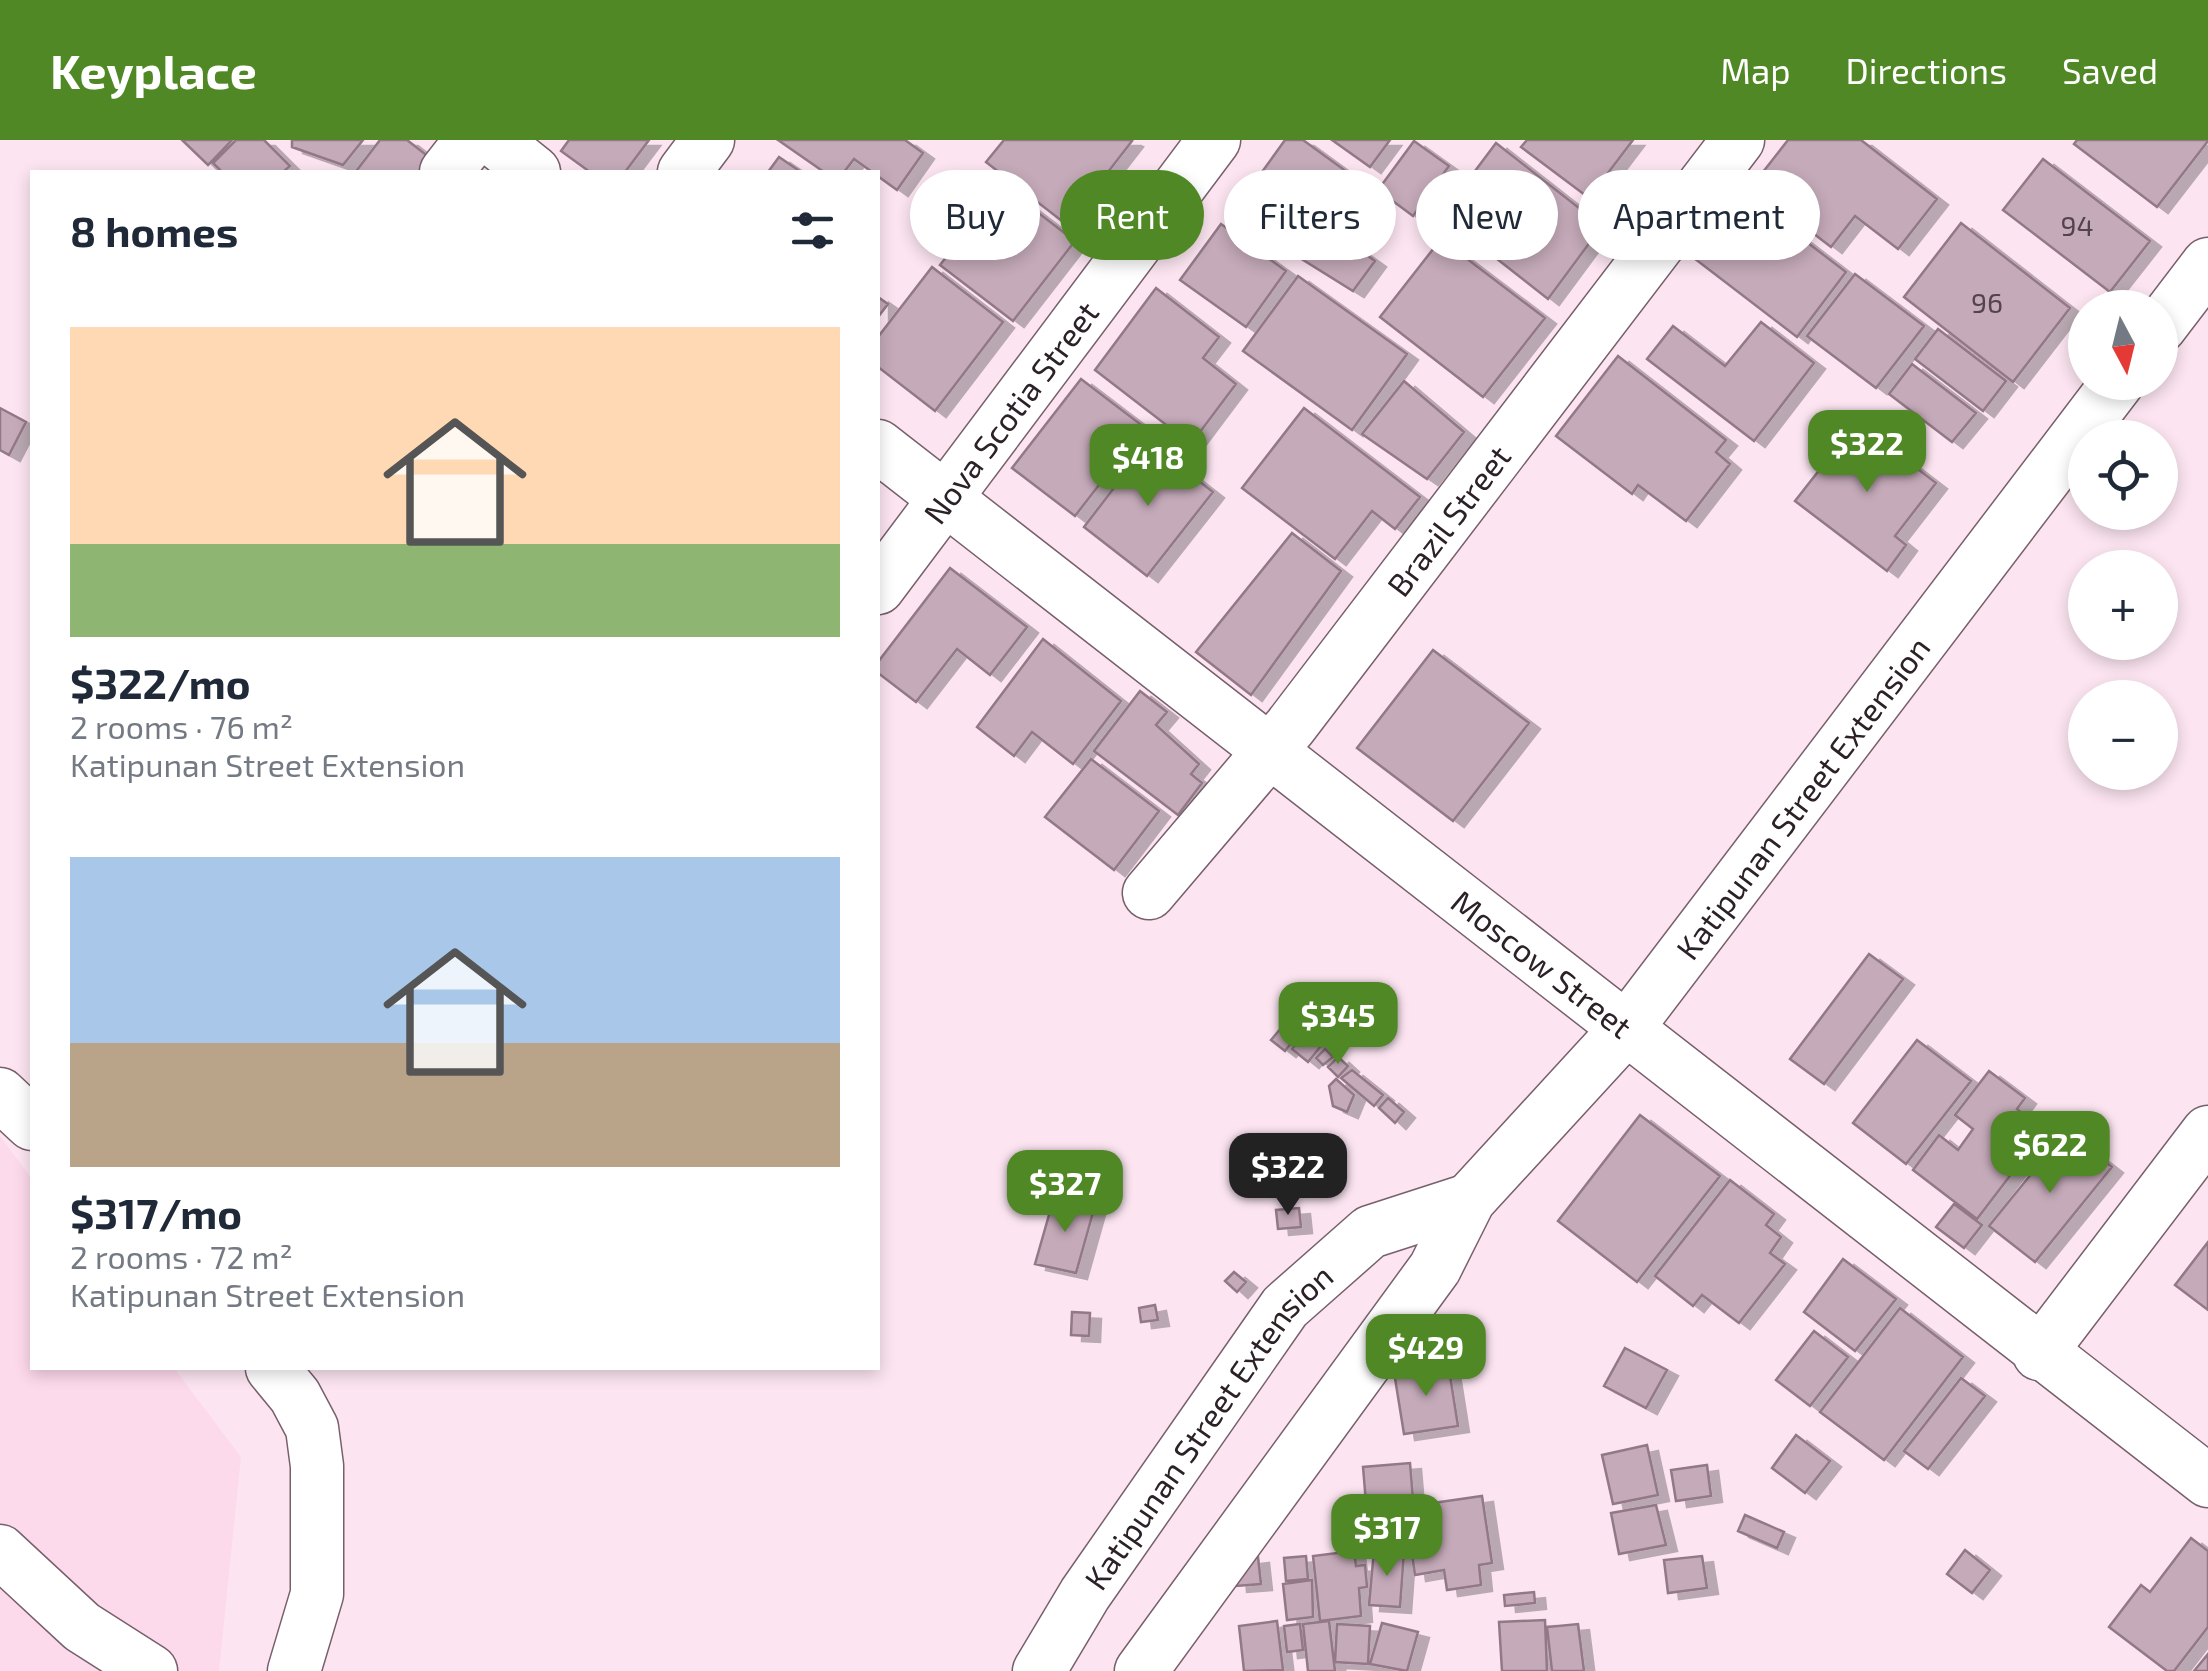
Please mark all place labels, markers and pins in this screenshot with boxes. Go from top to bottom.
pin: $322 [1808,410,1926,495]
pin: $418 [1089,424,1207,509]
pin: $345 [1279,982,1397,1067]
pin: $622 [1991,1111,2109,1196]
pin: $322 [1229,1133,1347,1218]
pin: $327 [1006,1150,1124,1235]
pin: $429 [1367,1314,1485,1399]
pin: $317 [1328,1494,1446,1579]

